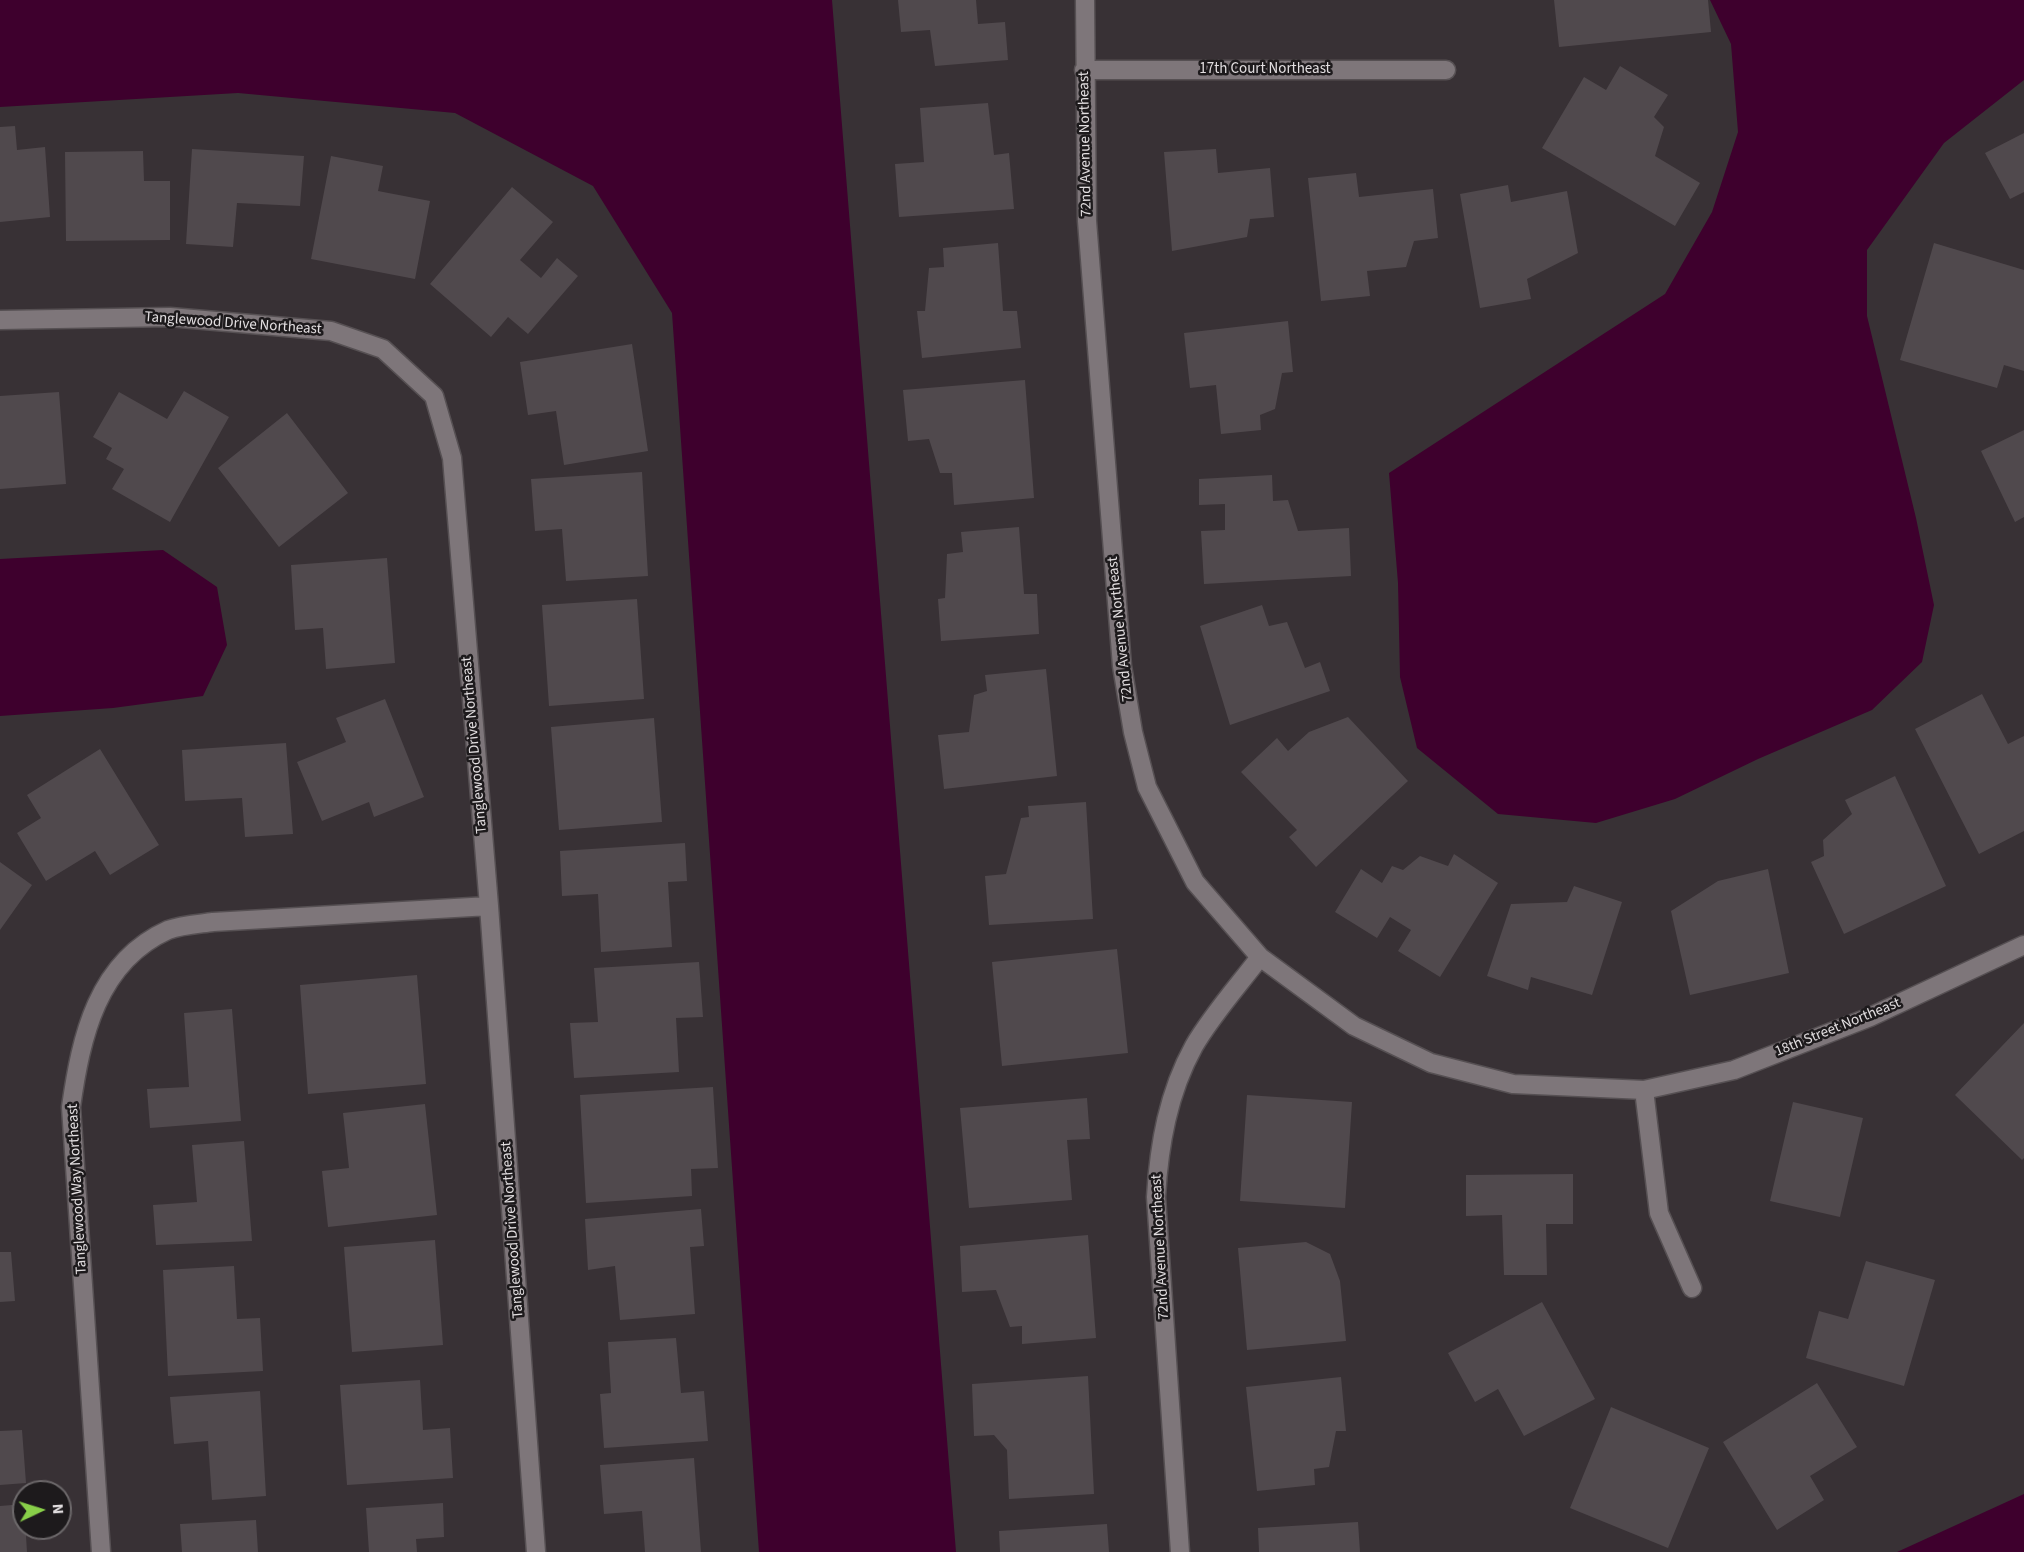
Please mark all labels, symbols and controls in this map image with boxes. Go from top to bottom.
street label: 17th Court Northeast [1199,61,1331,79]
street label: 72nd Avenue Northeast [1076,71,1096,217]
street label: Tanglewood Drive Northeast [144,309,322,339]
street label: 72nd Avenue Northeast [1104,556,1138,702]
street label: Tanglewood Drive Northeast [458,656,492,834]
street label: 18th Street Northeast [1773,995,1903,1061]
street label: Tanglewood Way Northeast [65,1103,91,1275]
street label: Tanglewood Drive Northeast [498,1141,528,1319]
street label: 72nd Avenue Northeast [1148,1174,1174,1320]
north arrow [12,1480,72,1540]
text: N [47,1503,69,1515]

